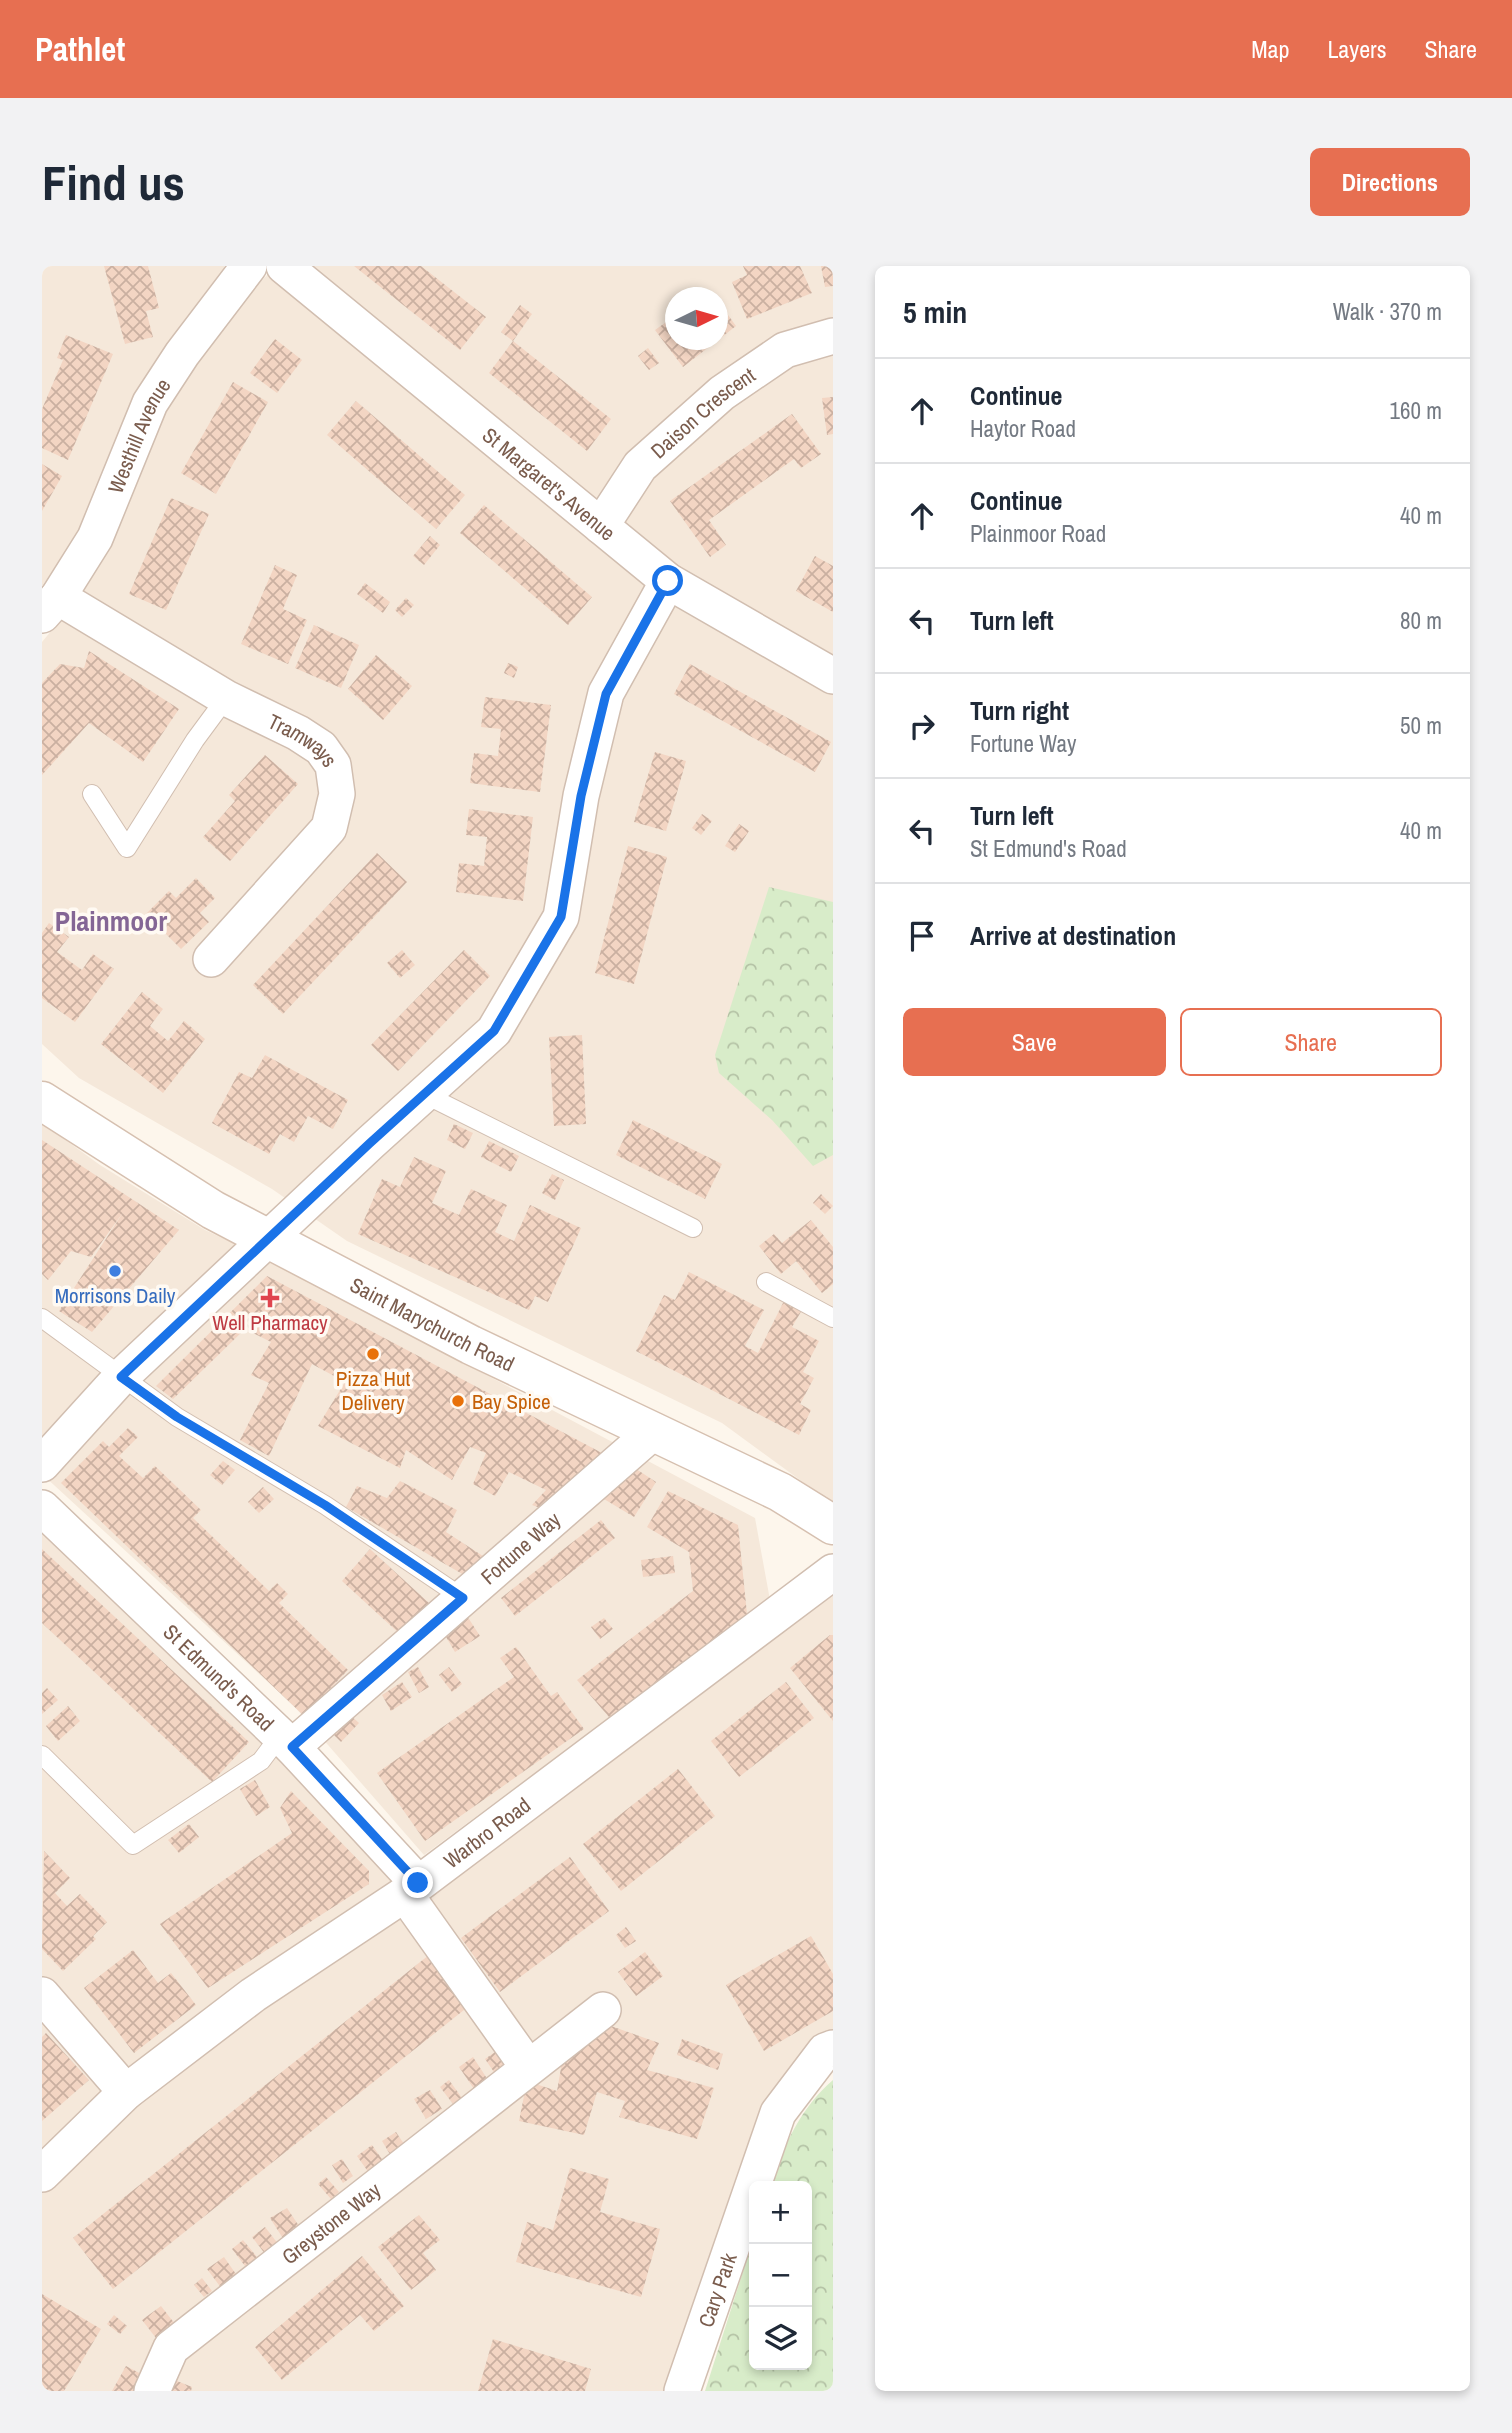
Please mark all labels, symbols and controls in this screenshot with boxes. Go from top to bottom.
text: Pathlet [35,27,125,71]
text: Map [1251,33,1289,65]
text: Layers [1327,33,1386,65]
text: Share [1424,33,1477,65]
button: Directions [1310,148,1470,216]
text: Find us [42,149,185,215]
north arrow [665,287,728,350]
text: 5 min [903,292,967,332]
text: Walk · 370 m [1333,296,1442,327]
street label: Daison Crescent [644,360,761,465]
street label: Westhill Avenue [100,372,177,497]
text: Continue [970,378,1062,413]
icon: ahead [903,392,941,430]
text: 160 m [1390,395,1442,426]
text: Haytor Road [970,413,1076,444]
street label: St Margaret's Avenue [477,420,622,547]
text: Continue [970,483,1062,518]
icon: ahead [903,497,941,535]
text: 40 m [1400,500,1442,531]
text: Plainmoor Road [970,518,1106,549]
route start [652,565,683,596]
icon: left [903,602,941,640]
text: Turn left [970,603,1054,638]
text: 80 m [1400,605,1442,636]
text: Turn right [970,693,1069,728]
street label: Tramways [263,706,344,773]
icon: right [903,707,941,745]
text: 50 m [1400,710,1442,741]
text: Fortune Way [970,728,1076,759]
text: Turn left [970,798,1054,833]
icon: left [903,812,941,850]
text: 40 m [1400,815,1442,846]
text: St Edmund's Road [970,833,1127,864]
district label: Plainmoor [55,902,167,940]
icon: arrive [903,917,941,955]
text: Arrive at destination [970,918,1176,953]
button: Save [903,1008,1166,1076]
button: Share [1180,1008,1442,1076]
marker: Morrisons Daily [107,1263,123,1279]
street label: Saint Marychurch Road [345,1270,519,1378]
place label: Morrisons Daily [55,1281,176,1310]
marker: Well Pharmacy [262,1290,278,1306]
place label: Well Pharmacy [212,1308,328,1337]
marker: Pizza Hut Delivery [365,1346,381,1362]
place label: Pizza Hut Delivery [336,1364,411,1417]
place label: Bay Spice [472,1387,551,1416]
marker: Bay Spice [450,1393,466,1409]
street label: Fortune Way [474,1505,567,1591]
street label: St Edmund's Road [157,1617,281,1737]
street label: Warbro Road [437,1790,536,1875]
route end [402,1867,433,1898]
street label: Greystone Way [275,2175,387,2271]
map controls [749,2181,812,2370]
button: + [749,2181,812,2244]
button: − [749,2244,812,2307]
street label: Cary Park [691,2249,743,2331]
button: layers [749,2307,812,2370]

